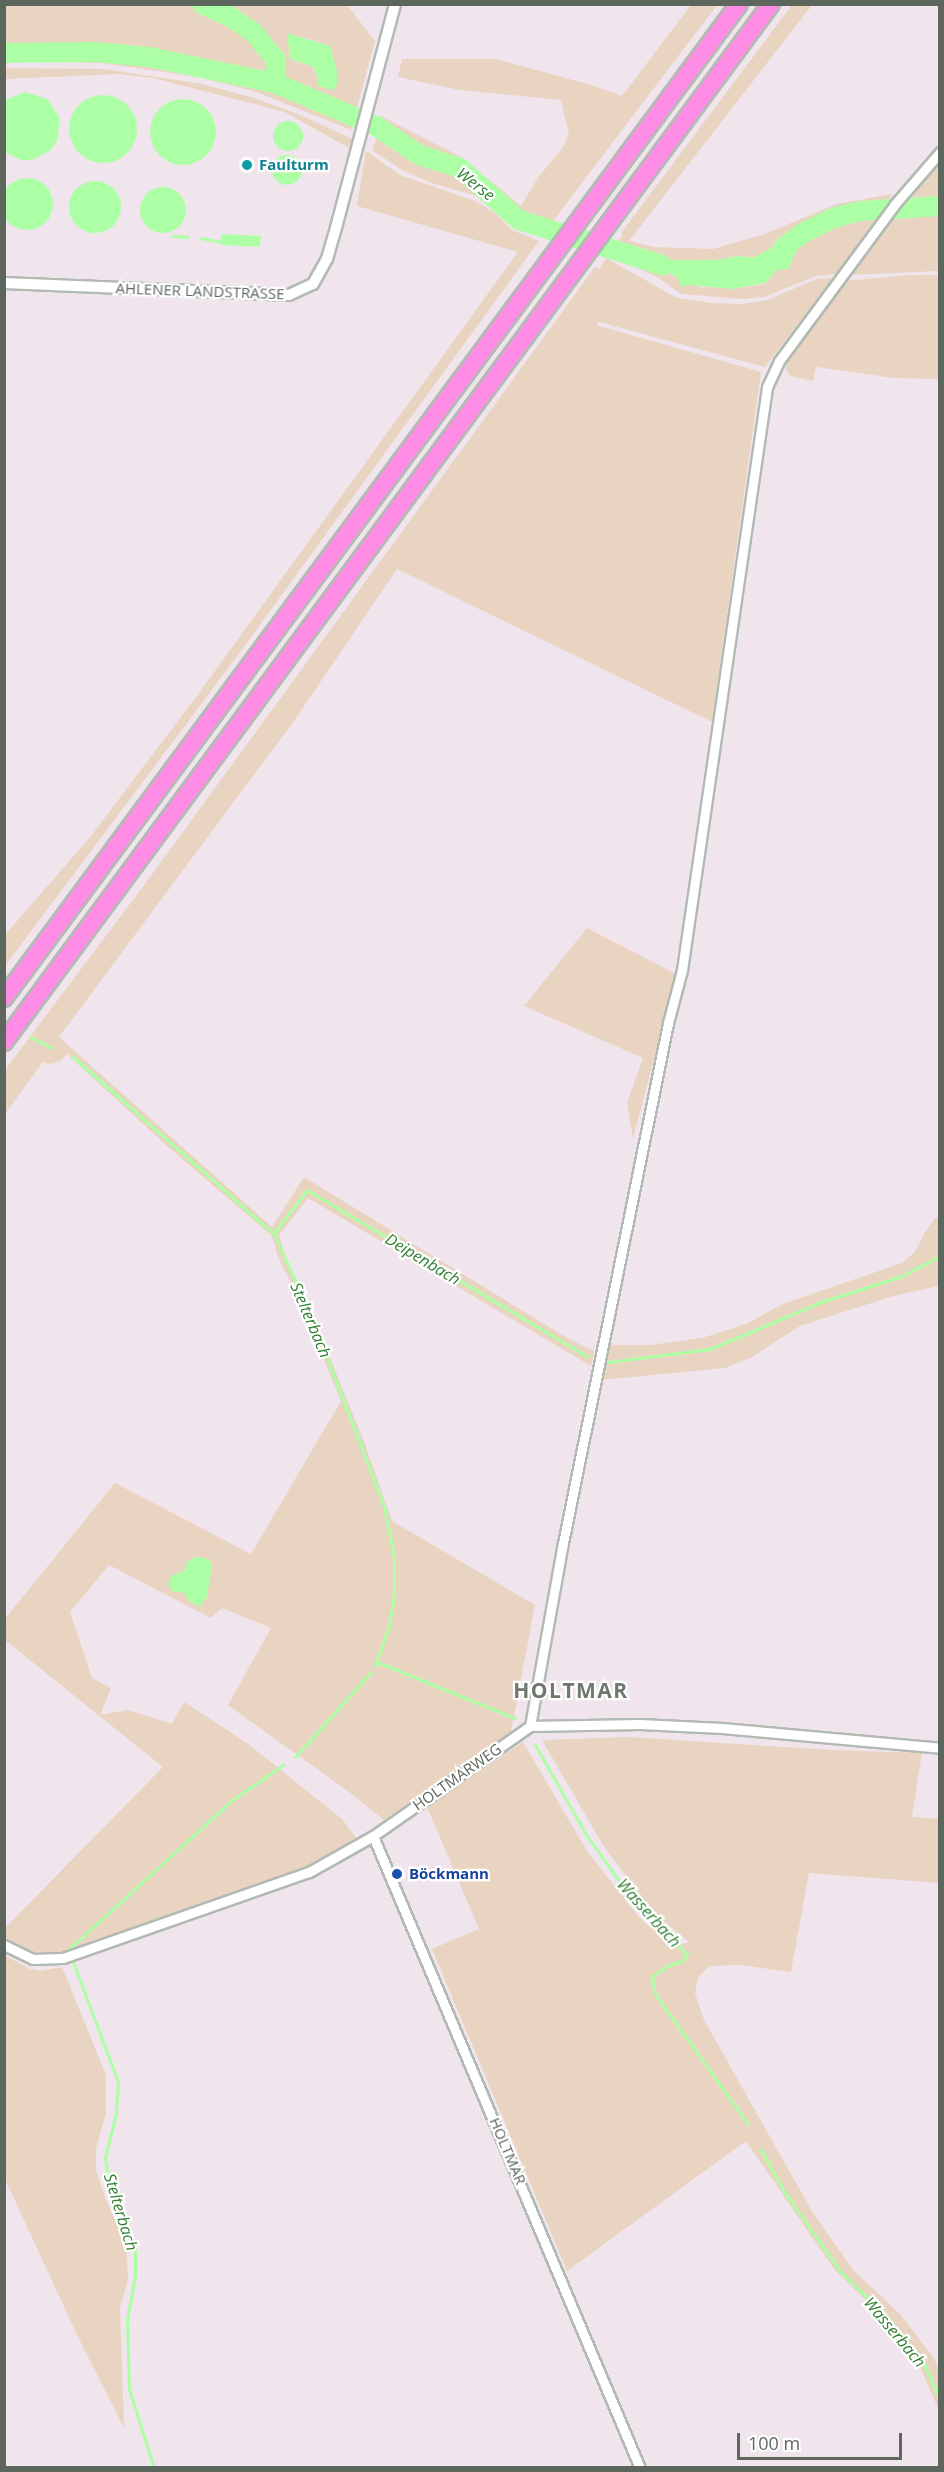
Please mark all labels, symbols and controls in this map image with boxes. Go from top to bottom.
place label: Faulturm [259,156,329,174]
marker: Faulturm [240,158,254,172]
water label: Werse [453,163,499,205]
street label: AHLENER LANDSTRASSE [115,279,285,303]
water label: Deipenbach [382,1229,464,1289]
water label: Stelterbach [287,1280,335,1360]
district label: HOLTMAR [513,1677,629,1703]
street label: HOLTMARWEG [409,1740,505,1814]
place label: Böckmann [409,1865,489,1883]
marker: Böckmann [390,1867,404,1881]
water label: Wasserbach [613,1875,685,1951]
street label: HOLTMAR [486,2115,530,2187]
water label: Stelterbach [100,2171,142,2253]
water label: Wasserbach [860,2293,930,2371]
scale bar [740,2421,905,2459]
text: 100 m [748,2431,800,2455]

